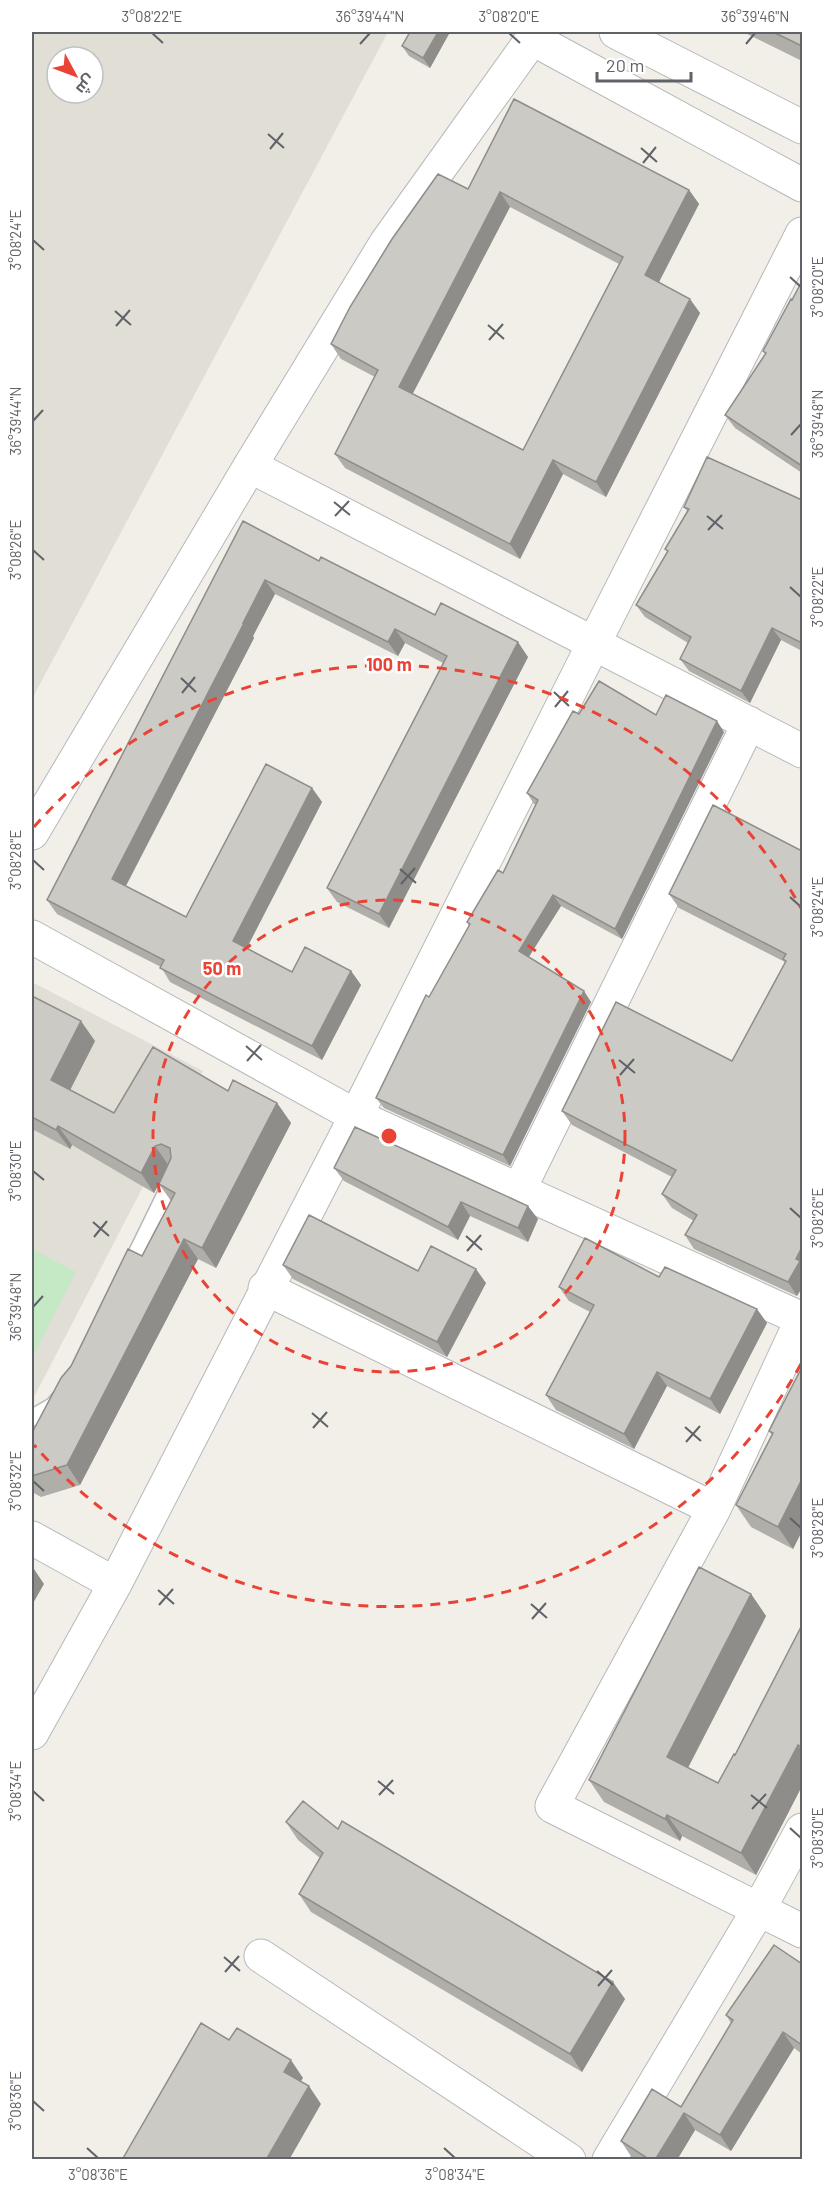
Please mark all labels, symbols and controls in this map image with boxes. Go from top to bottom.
text: 3°08'22"E [122,7,182,25]
text: 36°39'44"N [336,7,404,25]
text: 3°08'20"E [478,7,540,25]
text: 36°39'46"N [721,7,789,25]
north arrow [45,45,105,105]
scale bar [597,45,692,83]
text: 20 m [606,54,644,76]
text: ش [72,71,101,99]
text: 3°08'24"E [6,210,24,270]
text: 3°08'20"E [808,256,826,318]
text: 36°39'44"N [6,387,24,455]
text: 36°39'48"N [808,390,826,458]
text: 3°08'26"E [6,520,24,580]
text: 3°08'22"E [808,567,826,627]
text: 100 m [366,653,412,675]
text: 3°08'28"E [6,830,24,890]
text: 3°08'24"E [808,877,826,937]
text: 50 m [203,957,241,979]
centre of rings [379,1126,399,1146]
text: 3°08'30"E [6,1141,24,1201]
text: 3°08'26"E [808,1188,826,1248]
text: 36°39'48"N [6,1273,24,1341]
text: 3°08'32"E [6,1451,24,1511]
text: 3°08'28"E [808,1498,826,1558]
text: 3°08'34"E [6,1761,24,1821]
text: 3°08'30"E [808,1808,826,1868]
text: 3°08'36"E [6,2071,24,2131]
text: 3°08'36"E [68,2165,128,2183]
text: 3°08'34"E [425,2165,485,2183]

